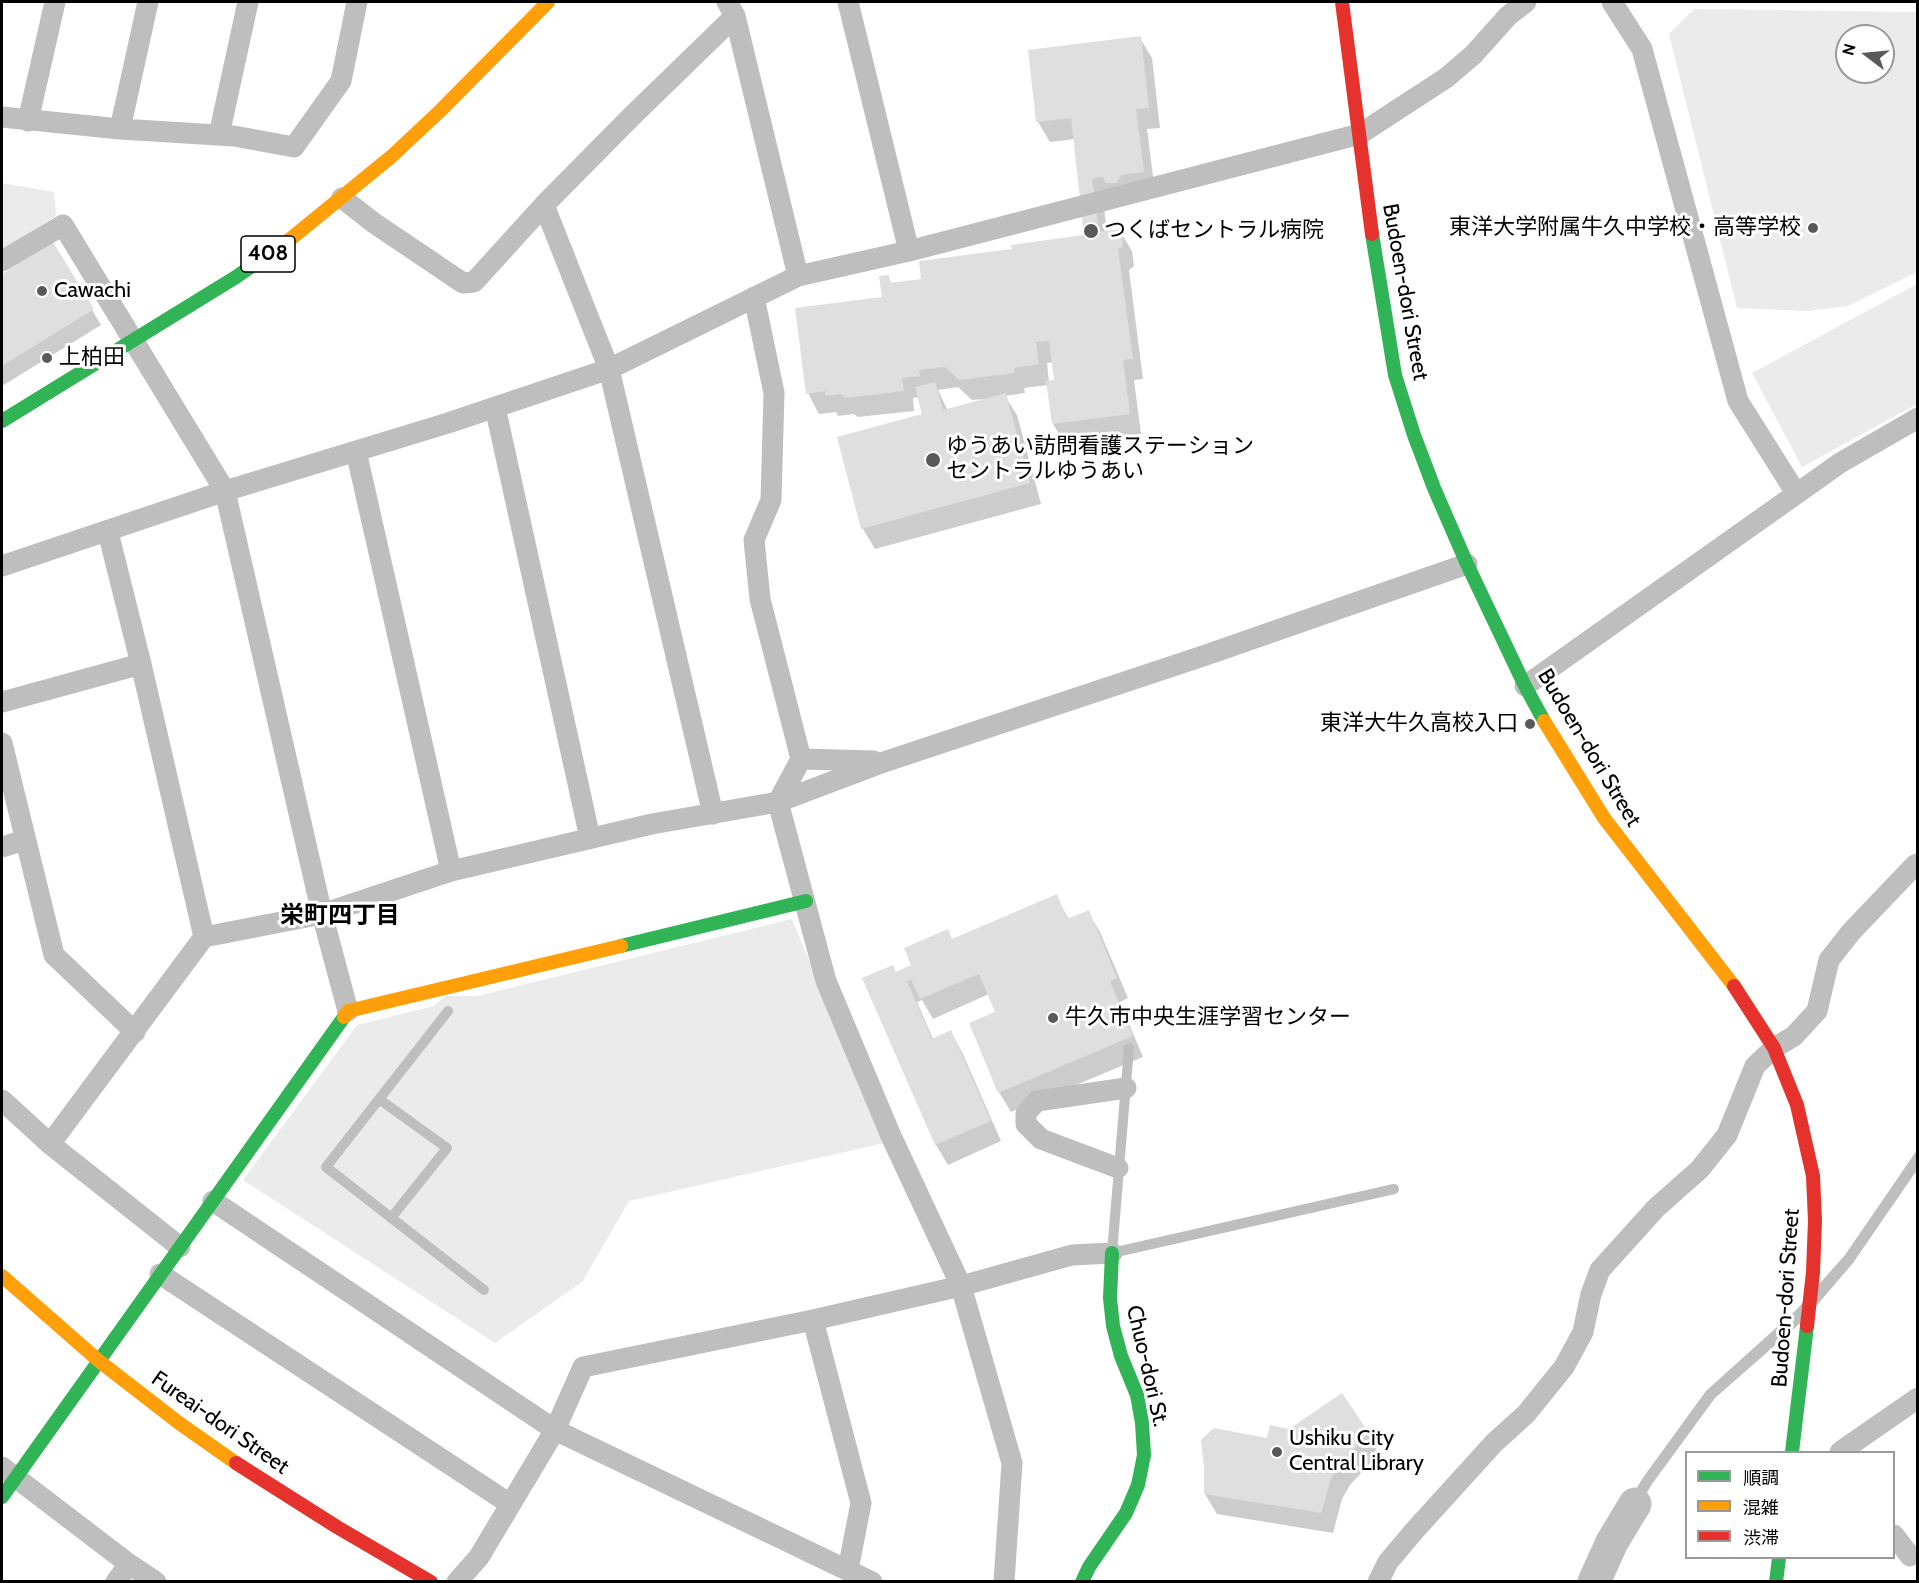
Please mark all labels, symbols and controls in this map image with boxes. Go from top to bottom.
north arrow [1835,24,1895,84]
text: N [1838,41,1860,58]
street label: Budoen-dori Street [1376,201,1434,383]
place label: 東洋大学附属牛久中学校・高等学校 [1449,215,1801,241]
place label: つくばセントラル病院 [1104,218,1324,244]
marker: 東洋大学附属牛久中学校・高等学校 [1806,221,1820,235]
marker: つくばセントラル病院 [1082,222,1100,240]
road number: 408 [241,236,295,272]
place label: Cawachi [54,278,131,304]
marker: Cawachi [35,284,49,298]
place label: 上柏田 [59,345,125,371]
marker: 上柏田 [40,351,54,365]
place label: ゆうあい訪問看護ステーション セントラルゆうあい [946,434,1254,486]
marker: ゆうあい訪問看護ステーション セントラルゆうあい [924,451,942,469]
street label: Budoen-dori Street [1532,664,1646,832]
place label: 東洋大牛久高校入口 [1320,711,1518,737]
marker: 東洋大牛久高校入口 [1523,717,1537,731]
district label: 栄町四丁目 [280,902,400,930]
place label: 牛久市中央生涯学習センター [1065,1005,1351,1031]
marker: 牛久市中央生涯学習センター [1046,1011,1060,1025]
street label: Budoen-dori Street [1767,1208,1805,1388]
street label: Chuo-dori St. [1120,1303,1174,1429]
street label: Fureai-dori Street [146,1366,294,1480]
place label: Ushiku City Central Library [1289,1426,1424,1478]
marker: Ushiku City Central Library [1270,1445,1284,1459]
legend [1685,1451,1895,1559]
text: 順調 [1743,1467,1779,1489]
text: 混雑 [1743,1497,1779,1519]
text: 渋滞 [1743,1527,1779,1549]

